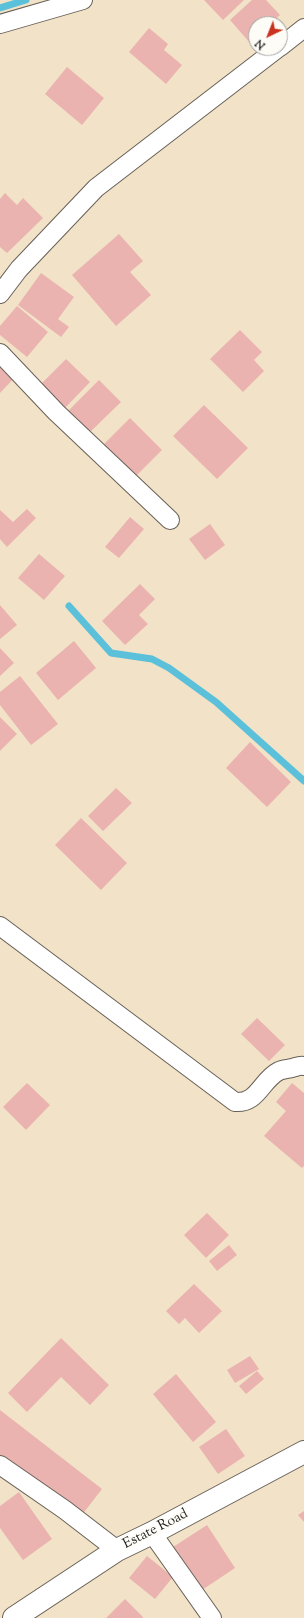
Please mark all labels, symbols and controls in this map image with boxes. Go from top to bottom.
north arrow [248,16,288,56]
text: N [252,35,269,53]
street label: Estate Road [121,1506,191,1554]

